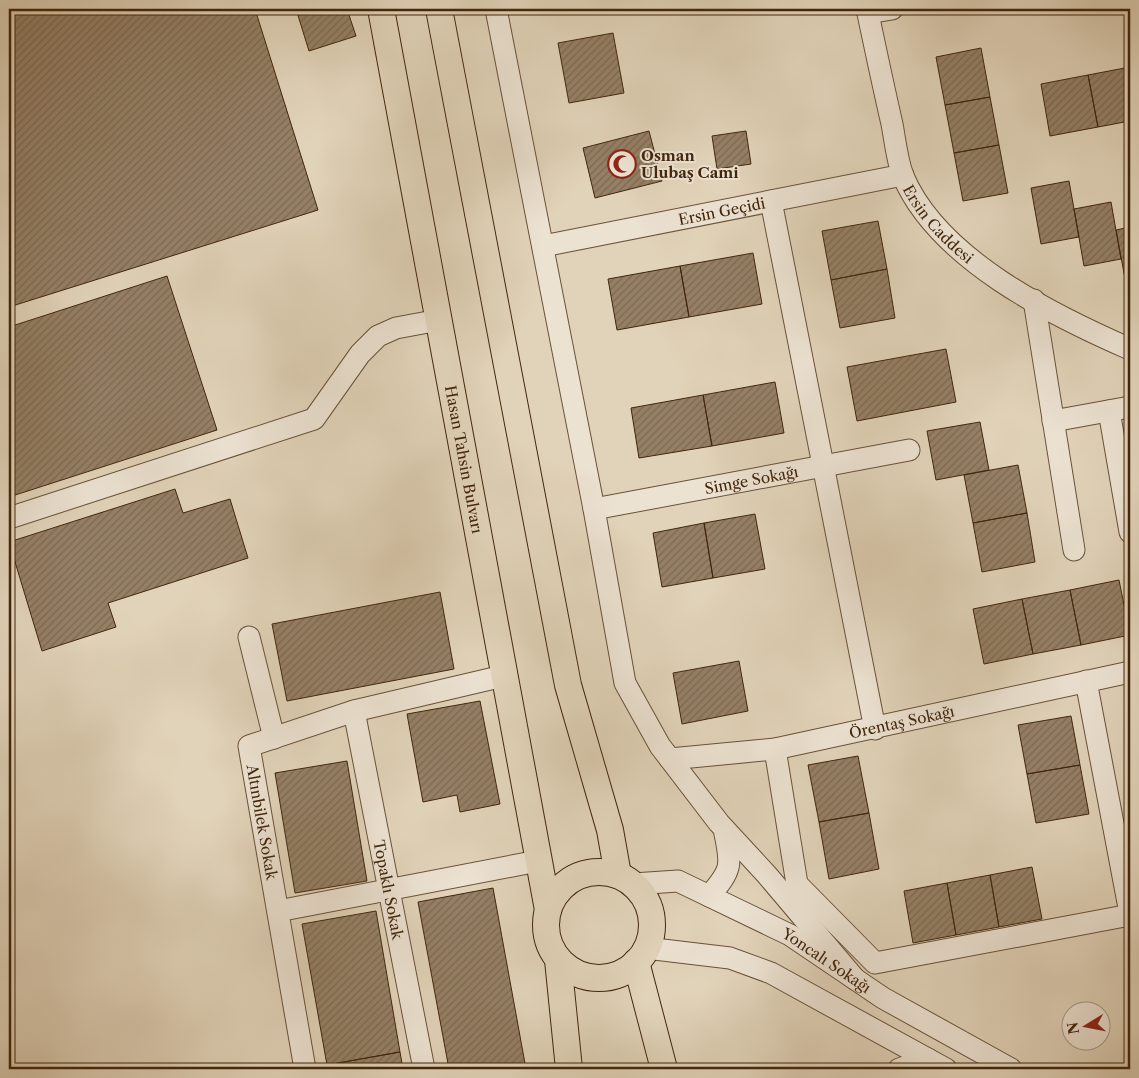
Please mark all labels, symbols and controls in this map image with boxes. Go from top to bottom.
place label: Osman Ulubaş Cami [641,146,739,182]
mosque icon: Osman Ulubaş Cami [607,149,637,179]
street label: Ersin Caddesi [899,181,978,267]
street label: Ersin Geçidi [677,193,767,229]
street label: Hasan Tahsin Bulvarı [441,384,488,535]
street label: Simge Sokağı [703,461,800,498]
street label: Örentaş Sokağı [847,701,956,742]
street label: Altınbilek Sokak [242,762,282,882]
street label: Topaklı Sokak [370,838,408,942]
street label: Yoncalı Sokağı [779,923,875,997]
north arrow [1062,1000,1112,1050]
text: N [1063,1021,1083,1036]

